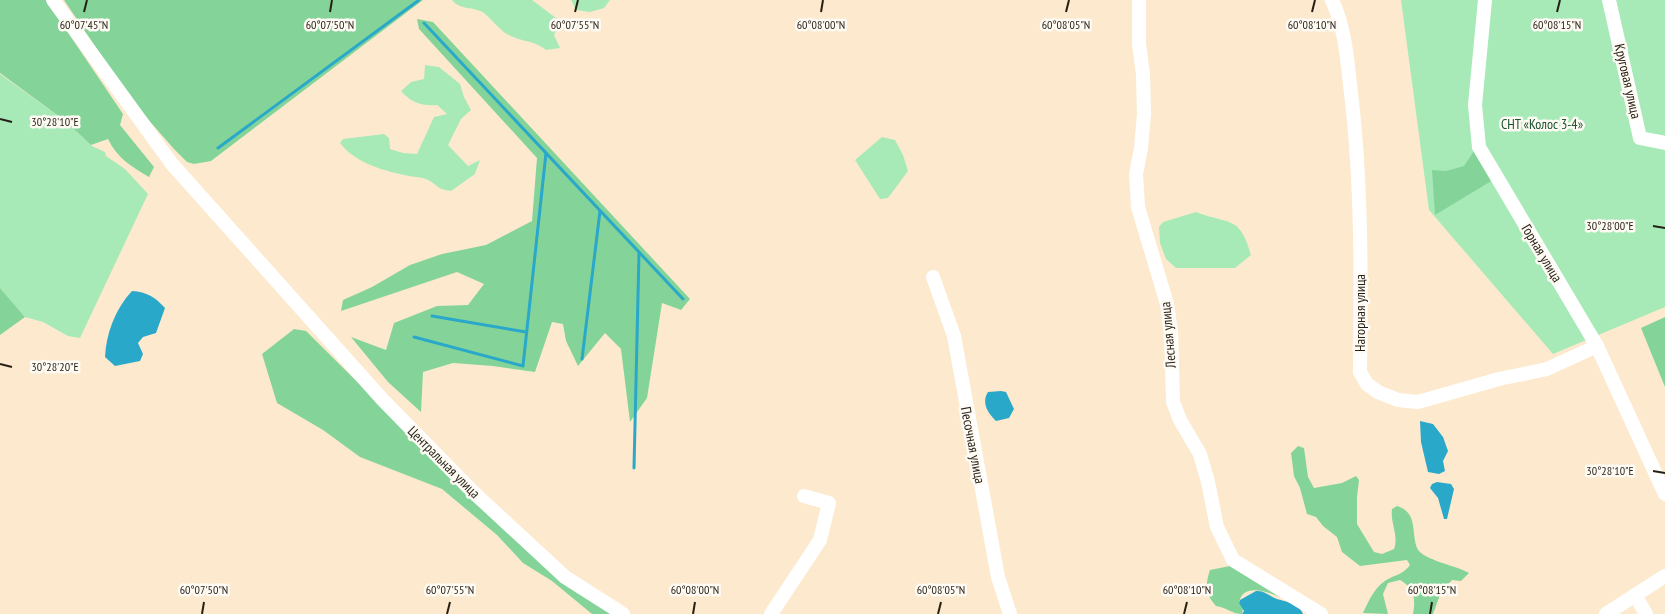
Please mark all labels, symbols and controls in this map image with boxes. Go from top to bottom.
text: 60°07'45"N [60,17,108,32]
text: 60°07'50"N [306,17,354,32]
text: 60°07'55"N [551,17,599,32]
text: 60°08'00"N [797,17,845,32]
text: 60°08'05"N [1042,17,1090,32]
text: 60°08'10"N [1288,17,1336,32]
text: 60°08'15"N [1533,17,1581,32]
street label: Круговая улица [1611,42,1645,120]
text: 30°28'10"E [31,114,79,129]
park label: СНТ «Колос 3-4» [1501,115,1583,133]
text: 30°28'00"E [1586,218,1634,233]
street label: Горная улица [1518,221,1566,285]
street label: Нагорная улица [1351,274,1369,352]
street label: Лесная улица [1156,301,1180,370]
text: 30°28'20"E [31,359,79,374]
street label: Песочная улица [957,405,989,485]
street label: Центральная улица [404,422,484,502]
text: 30°28'10"E [1586,463,1634,478]
text: 60°07'50"N [180,582,228,597]
text: 60°07'55"N [426,582,474,597]
text: 60°08'00"N [671,582,719,597]
text: 60°08'05"N [917,582,965,597]
text: 60°08'10"N [1163,582,1211,597]
text: 60°08'15"N [1408,582,1456,597]

